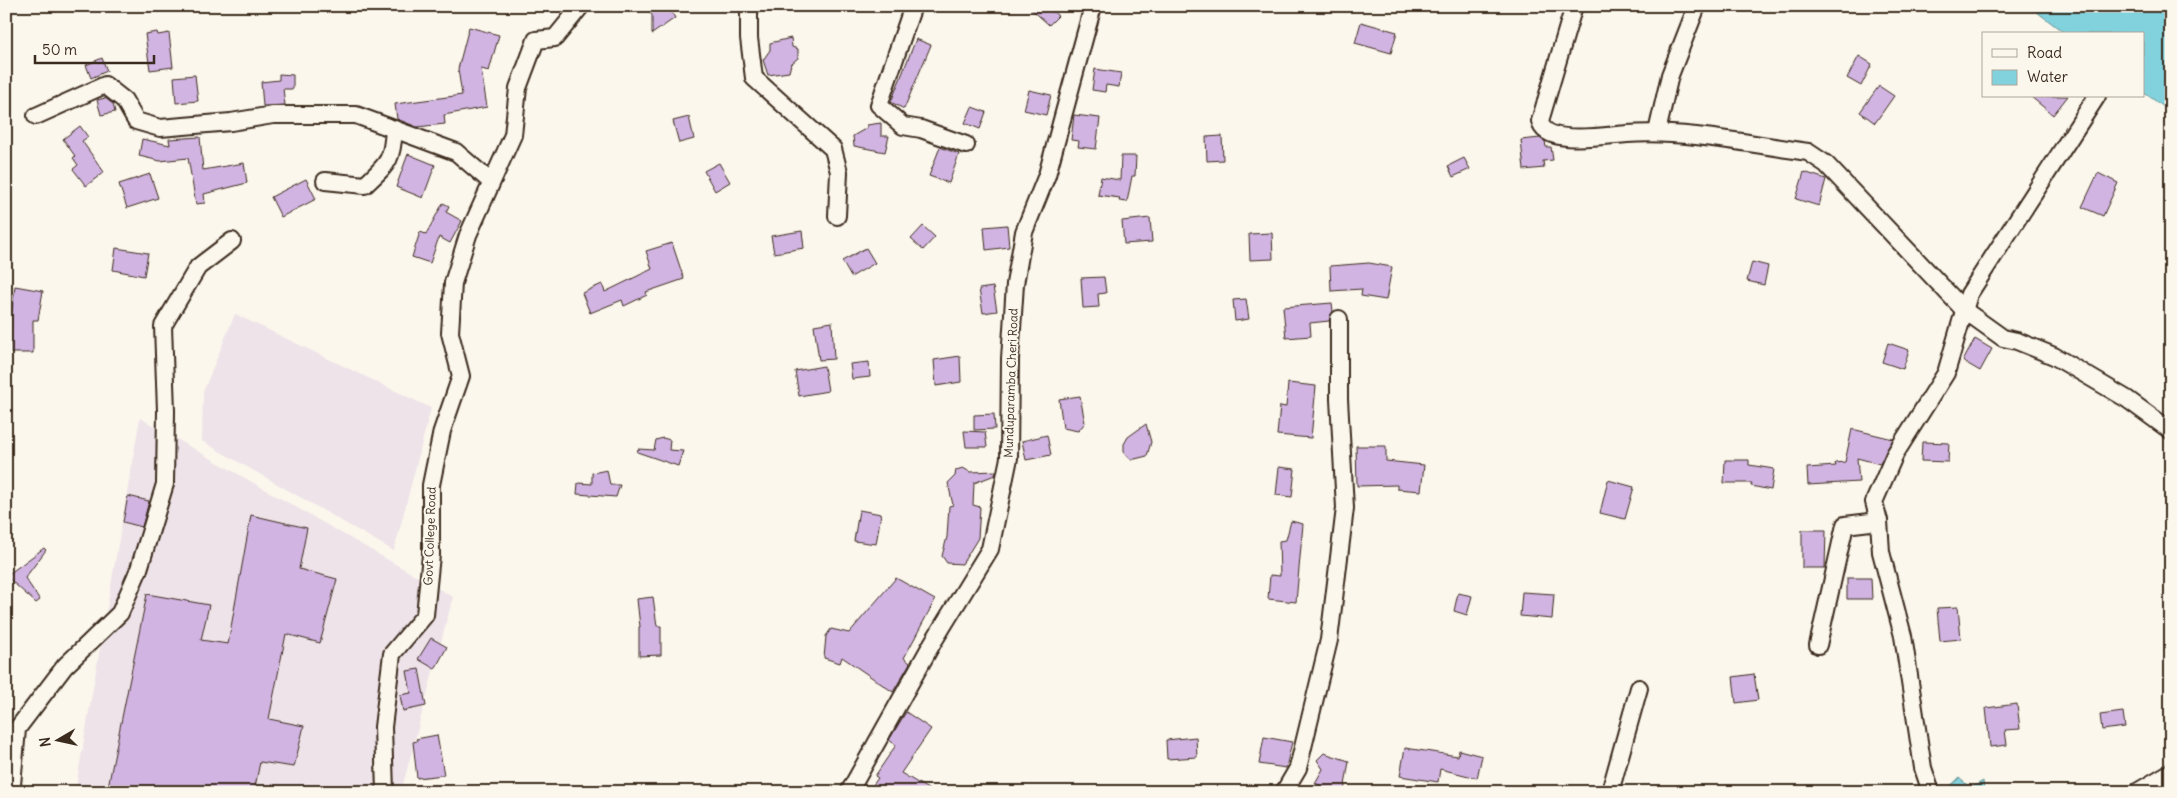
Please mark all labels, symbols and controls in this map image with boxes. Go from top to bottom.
scale bar [35,32,154,64]
legend [1982,32,2144,98]
text: 50 m [42,40,77,59]
text: Road [2027,43,2062,62]
text: Water [2027,67,2068,86]
street label: Munduparamba Cheri Road [1000,308,1021,458]
street label: Govt College Road [420,486,439,586]
north arrow [32,716,82,766]
text: N [36,736,55,748]

